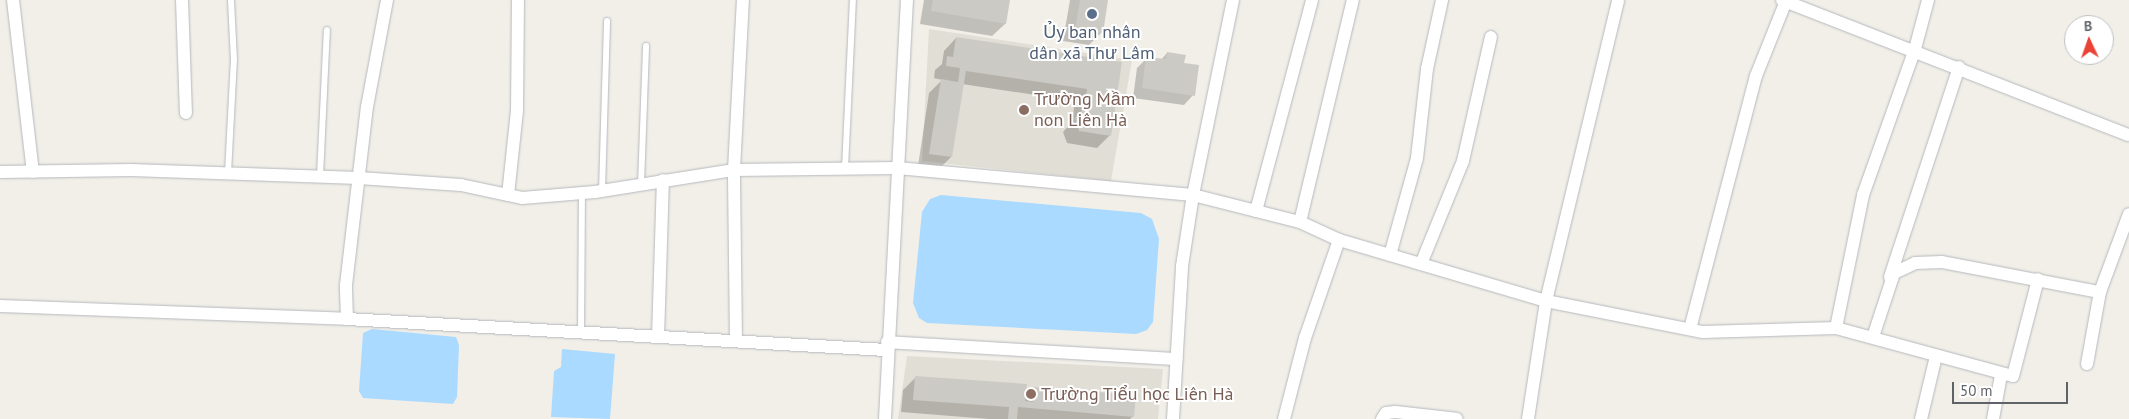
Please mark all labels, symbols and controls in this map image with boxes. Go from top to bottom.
marker: Ủy ban nhân dân xã Thư Lâm [1086,8,1098,20]
north arrow [2064,15,2114,65]
text: B [2084,17,2093,35]
place label: Ủy ban nhân dân xã Thư Lâm [1029,22,1155,64]
place label: Trường Mầm non Liên Hà [1034,89,1135,132]
marker: Trường Mầm non Liên Hà [1018,104,1030,116]
scale bar [1954,372,2070,404]
text: 50 m [1960,381,1993,400]
place label: Trường Tiểu học Liên Hà [1041,383,1234,405]
marker: Trường Tiểu học Liên Hà [1025,388,1037,400]

